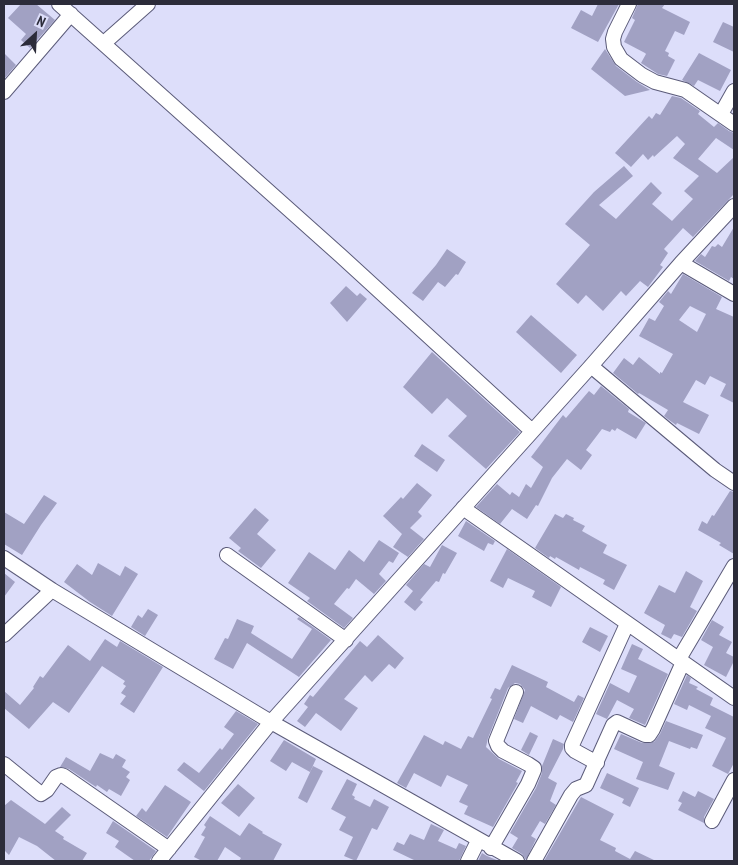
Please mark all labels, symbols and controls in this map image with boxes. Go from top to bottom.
north arrow [10,10,60,60]
text: N [34,12,49,31]

